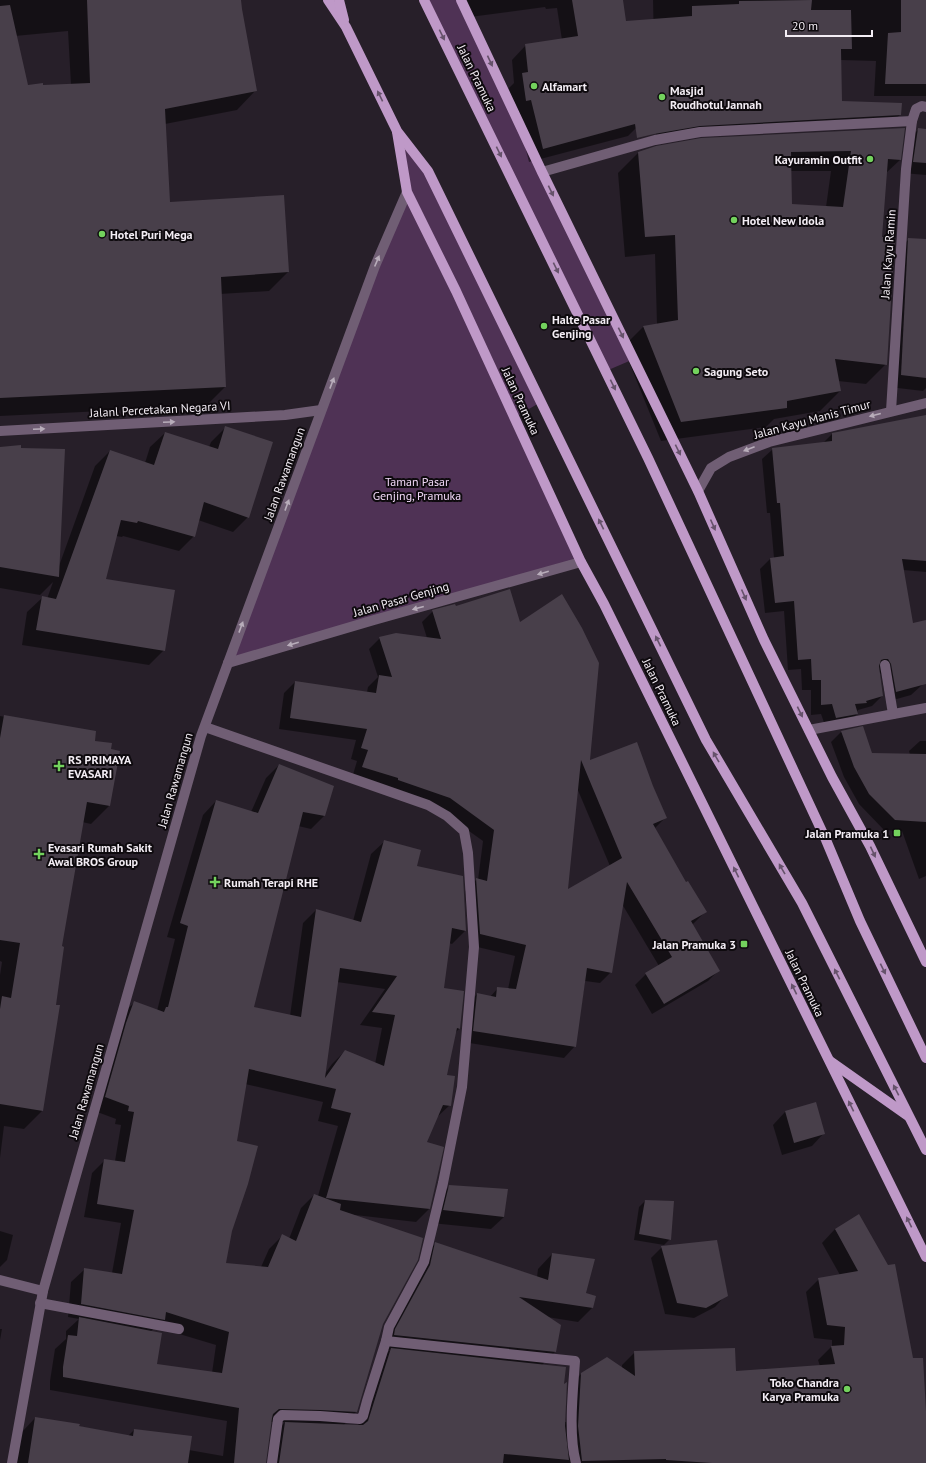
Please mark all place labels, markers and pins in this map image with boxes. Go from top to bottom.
place label: Alfamart [542,79,588,94]
marker: Alfamart [529,81,539,91]
place label: Masjid Roudhotul Jannah [670,83,762,112]
marker: Masjid Roudhotul Jannah [657,92,667,102]
place label: Kayuramin Outfit [775,152,863,167]
marker: Kayuramin Outfit [865,154,875,164]
place label: Hotel New Idola [742,213,824,228]
marker: Hotel New Idola [729,215,739,225]
place label: Hotel Puri Mega [110,227,193,242]
marker: Hotel Puri Mega [97,229,107,239]
place label: Halte Pasar Genjing [552,312,611,341]
marker: Halte Pasar Genjing [539,321,549,331]
place label: Sagung Seto [704,364,769,379]
marker: Sagung Seto [691,366,701,376]
place label: RS PRIMAYA EVASARI [68,752,132,781]
marker: RS PRIMAYA EVASARI [53,760,65,772]
place label: Jalan Pramuka 1 [805,826,889,841]
marker: Jalan Pramuka 1 [892,828,902,838]
place label: Evasari Rumah Sakit Awal BROS Group [48,840,153,869]
marker: Evasari Rumah Sakit Awal BROS Group [33,848,45,860]
place label: Rumah Terapi RHE [224,875,318,890]
marker: Rumah Terapi RHE [209,876,221,888]
place label: Jalan Pramuka 3 [652,937,736,952]
marker: Jalan Pramuka 3 [739,939,749,949]
place label: Toko Chandra Karya Pramuka [762,1375,839,1404]
marker: Toko Chandra Karya Pramuka [842,1384,852,1394]

